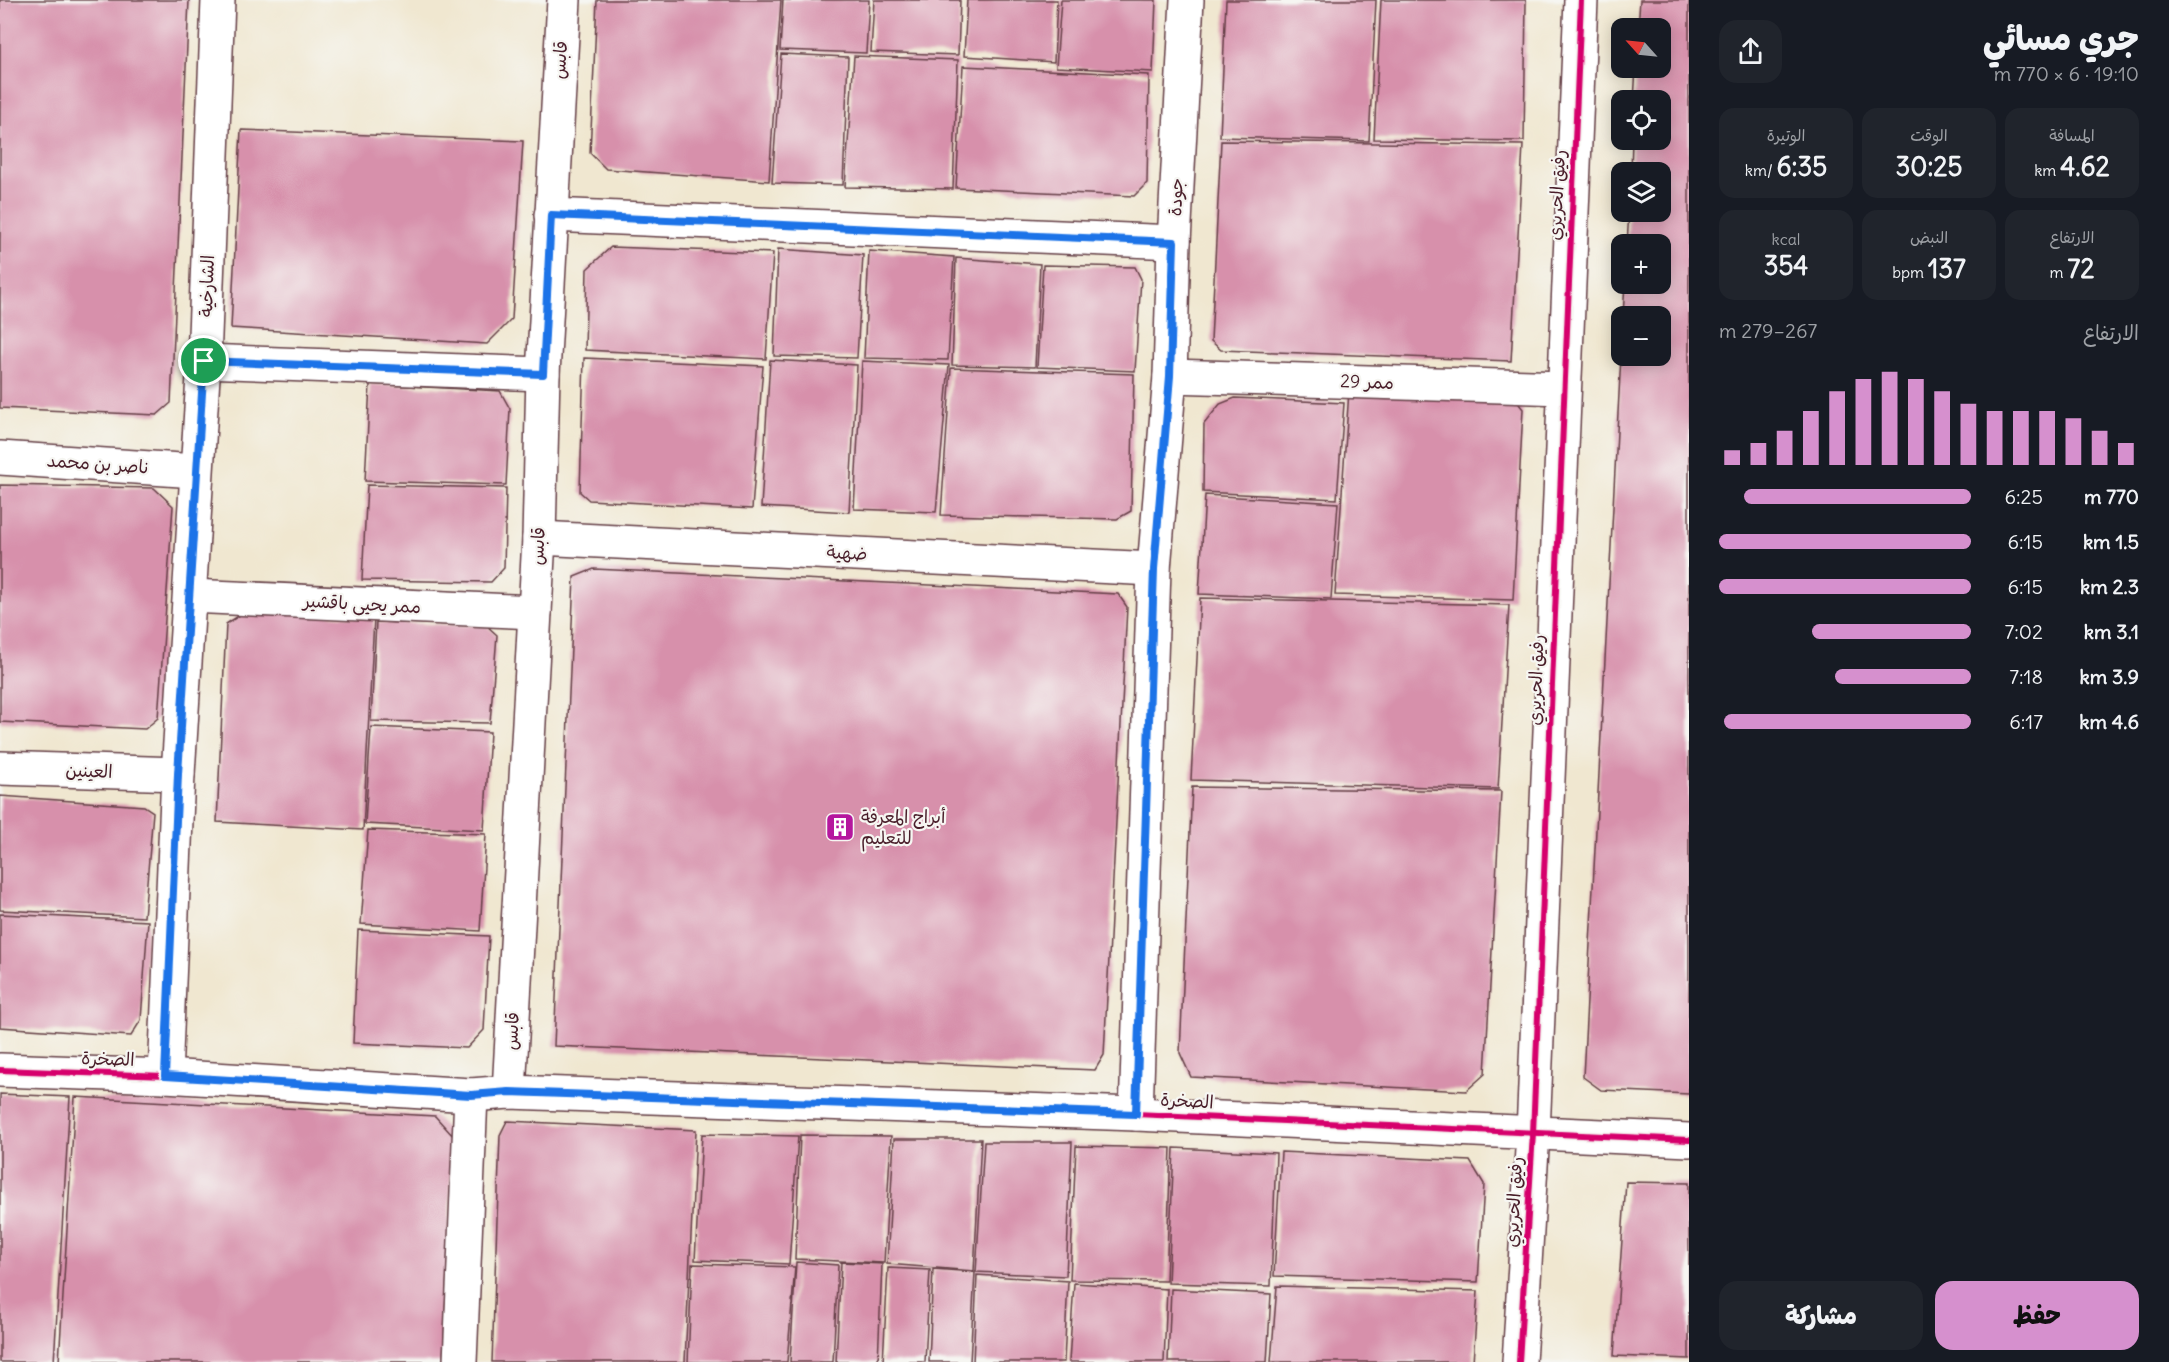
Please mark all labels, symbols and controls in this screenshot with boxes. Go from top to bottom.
text: جري مسائي [1983,17,2139,59]
north arrow [1611,18,1671,78]
map controls [1611,18,1671,366]
button: share [1719,20,1782,83]
street label: قابس [547,40,572,80]
text: 19:10 · 6 × 770 m [1994,61,2139,86]
button: locate [1611,90,1671,150]
text: الوتيرة [1767,125,1805,145]
text: الوقت [1910,125,1948,145]
text: المسافة [2049,125,2095,145]
street label: رفيق الحريري [1543,149,1572,241]
text: 6:35 [1777,150,1827,183]
text: 30:25 [1896,150,1962,183]
text: 4.62 [2060,150,2110,183]
text: /km [1745,160,1777,180]
text: km [2034,160,2060,180]
button: layers [1611,162,1671,222]
street label: جودة [1163,177,1188,217]
text: النبض [1910,227,1948,247]
text: الارتفاع [2050,227,2094,247]
text: kcal [1772,229,1800,249]
button: + [1611,234,1671,294]
text: 354 [1764,249,1808,282]
text: 137 [1928,252,1966,285]
text: 72 [2067,252,2094,285]
street label: الشارخية [194,254,219,317]
text: bpm [1892,262,1928,282]
text: m [2050,262,2067,282]
button: − [1611,306,1671,366]
text: 267–279 m [1719,318,1817,343]
text: الارتفاع [2083,320,2139,345]
pin [178,335,229,386]
icon: arrive [187,344,220,377]
street label: ممر 29 [1340,369,1394,394]
street label: ناصر بن محمد [46,448,150,479]
text: 6:25 [2004,484,2043,509]
text: 770 m [2084,484,2139,509]
street label: قابس [525,526,550,566]
text: 6:15 [2008,529,2043,554]
text: 1.5 km [2083,529,2139,554]
street label: ضهية [826,540,868,565]
text: 6:15 [2008,574,2043,599]
text: 2.3 km [2080,574,2139,599]
street label: ممر يحيى باقشير [300,589,422,618]
text: 7:02 [2005,619,2043,644]
text: 3.1 km [2084,619,2139,644]
street label: رفيق الحريري [1522,634,1551,726]
text: 7:18 [2009,664,2043,689]
text: 3.9 km [2079,664,2139,689]
text: 6:17 [2009,709,2043,734]
text: 4.6 km [2079,709,2139,734]
street label: العينين [65,758,113,783]
place label: أبراج المعرفة للتعليم [861,805,946,852]
building icon: أبراج المعرفة للتعليم [824,811,856,843]
street label: قابس [499,1011,524,1051]
street label: الصخرة [81,1046,135,1071]
street label: الصخرة [1160,1088,1214,1113]
street label: رفيق الحريري [1500,1156,1529,1248]
button: مشاركة [1719,1281,1923,1350]
button: حفظ [1935,1281,2139,1350]

